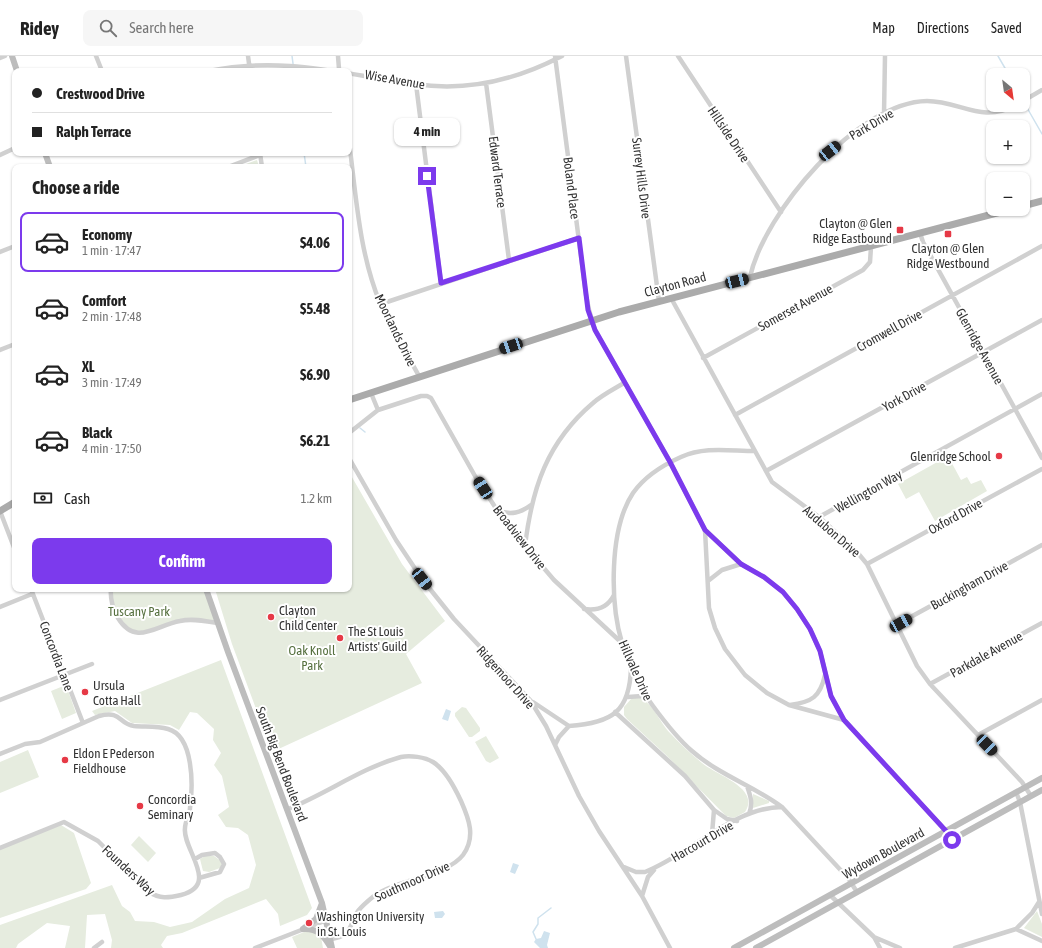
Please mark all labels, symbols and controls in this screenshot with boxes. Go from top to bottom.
search box [83,10,363,46]
text: Ridey [20,17,59,39]
icon: search [97,17,119,39]
text: Search here [129,19,194,36]
text: Map [872,20,895,36]
text: Directions [917,20,969,36]
text: Saved [991,20,1022,36]
street label: Wise Avenue [364,67,426,92]
north arrow [986,68,1030,112]
map controls [986,68,1030,216]
text: Crestwood Drive [56,85,145,102]
street label: Hillside Drive [704,104,753,165]
street label: Park Drive [846,106,896,143]
callout: 4 min [394,118,460,146]
button: + [986,120,1030,164]
text: Ralph Terrace [56,123,131,140]
text: 4 min [414,124,440,139]
street label: Edward Terrace [486,135,509,209]
street label: Surrey Hills Drive [629,137,654,219]
car [817,139,843,163]
street label: Boland Place [560,156,583,220]
route end [418,167,436,185]
button: − [986,172,1030,216]
text: Choose a ride [32,177,120,198]
place label: Clayton @ Glen Ridge Eastbound [812,216,892,246]
icon: car [34,224,70,260]
marker: Clayton @ Glen Ridge Eastbound [895,225,905,235]
text: Economy [82,226,132,243]
marker: Clayton @ Glen Ridge Westbound [943,229,953,239]
text: $4.06 [300,234,330,251]
place label: Clayton @ Glen Ridge Westbound [907,241,989,271]
text: 1 min · 17:47 [82,243,142,258]
street label: Clayton Road [643,269,708,300]
car [724,272,750,290]
street label: Somerset Avenue [755,281,835,334]
icon: car [34,290,70,326]
text: Comfort [82,292,126,309]
street label: Moorlands Drive [372,292,420,369]
text: $5.48 [300,300,330,317]
street label: Cromwell Drive [854,306,925,355]
street label: Glenridge Avenue [953,306,1007,387]
text: 2 min · 17:48 [82,309,142,324]
car [498,337,524,355]
icon: car [34,356,70,392]
text: XL [82,358,95,375]
text: $6.90 [300,366,330,383]
text: 3 min · 17:49 [82,375,142,390]
street label: York Drive [880,378,929,415]
icon: car [34,422,70,458]
text: Black [82,424,112,441]
text: $6.21 [300,432,330,449]
text: 4 min · 17:50 [82,441,142,456]
place label: Glenridge School [910,449,992,464]
marker: Glenridge School [994,451,1004,461]
street label: Wellington Way [832,466,905,516]
car [471,475,495,501]
icon: cash [32,487,54,509]
text: Cash [64,490,90,507]
text: 1.2 km [301,491,332,506]
street label: Oxford Drive [926,495,985,537]
street label: Broadview Drive [490,502,549,572]
street label: Audubon Drive [800,503,863,560]
button: Confirm [32,538,332,584]
street label: Buckingham Drive [928,558,1011,613]
car [410,566,434,592]
place label: Clayton Child Center [279,603,337,633]
park label: Tuscany Park [108,604,170,619]
marker: Clayton Child Center [266,612,276,622]
car [888,612,914,634]
street label: Concordia Lane [36,619,77,693]
place label: The St Louis Artists' Guild [348,624,407,654]
street label: Parkdale Avenue [947,628,1025,681]
marker: The St Louis Artists' Guild [335,633,345,643]
street label: Hillvale Drive [616,638,656,703]
park label: Oak Knoll Park [289,643,336,673]
street label: Ridgemoor Drive [474,643,538,712]
place label: Ursula Cotta Hall [93,678,141,708]
marker: Ursula Cotta Hall [80,687,90,697]
street label: South Big Bend Boulevard [253,705,310,824]
car [974,732,1000,758]
place label: Eldon E Pederson Fieldhouse [73,746,155,776]
marker: Eldon E Pederson Fieldhouse [60,755,70,765]
place label: Concordia Seminary [148,792,196,822]
marker: Concordia Seminary [135,801,145,811]
street label: Harcourt Drive [669,818,736,865]
street label: Wydown Boulevard [840,825,927,882]
route start [943,831,961,849]
street label: Founders Way [99,842,159,899]
street label: Southmoor Drive [372,858,452,905]
place label: Washington University in St. Louis [317,909,425,939]
marker: Washington University in St. Louis [304,918,314,928]

